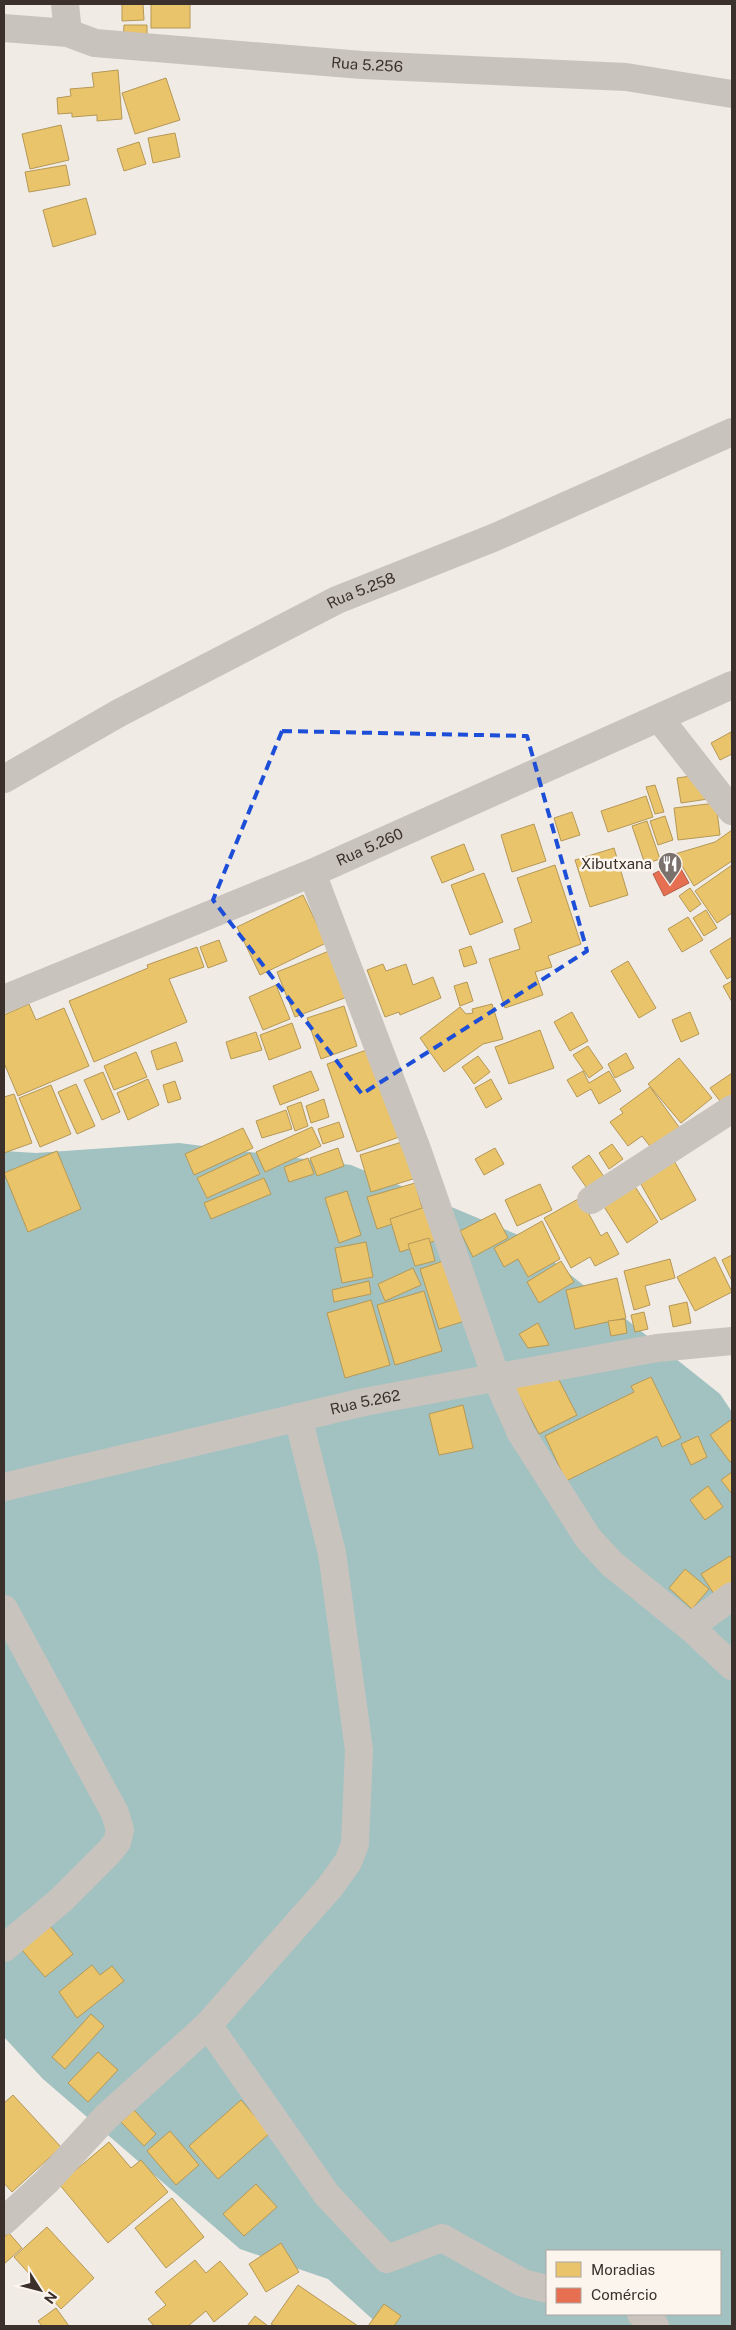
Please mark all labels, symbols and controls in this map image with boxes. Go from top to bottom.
street label: Rua 5.256 [331,53,403,75]
street label: Rua 5.258 [324,569,398,612]
street label: Rua 5.260 [333,824,406,869]
restaurant icon: Xibutxana [657,851,683,885]
place label: Xibutxana [581,855,652,872]
street label: Rua 5.262 [328,1386,402,1418]
legend [546,2250,721,2315]
text: Moradias [591,2261,655,2278]
north arrow [15,2265,65,2315]
text: Comércio [591,2286,657,2303]
text: N [41,2289,60,2307]

